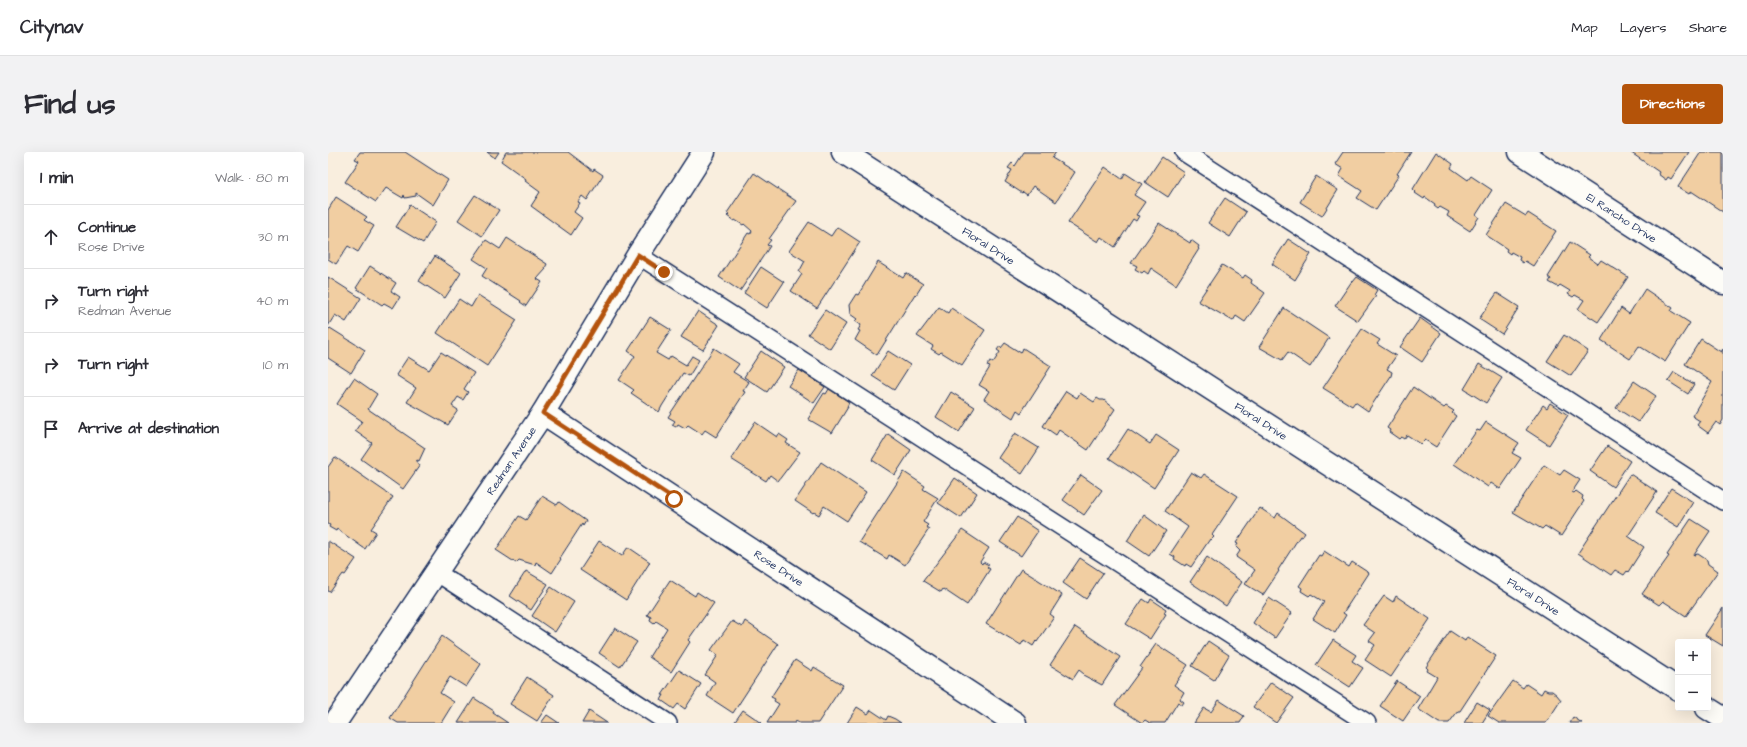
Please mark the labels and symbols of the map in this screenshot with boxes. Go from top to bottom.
street label: El Rancho Drive [1583,189,1660,246]
street label: Floral Drive [959,223,1018,268]
route end [655,263,673,281]
street label: Floral Drive [1232,398,1290,443]
street label: Redman Avenue [483,423,539,498]
route start [665,490,683,508]
street label: Rose Drive [751,546,806,590]
street label: Floral Drive [1504,574,1563,619]

